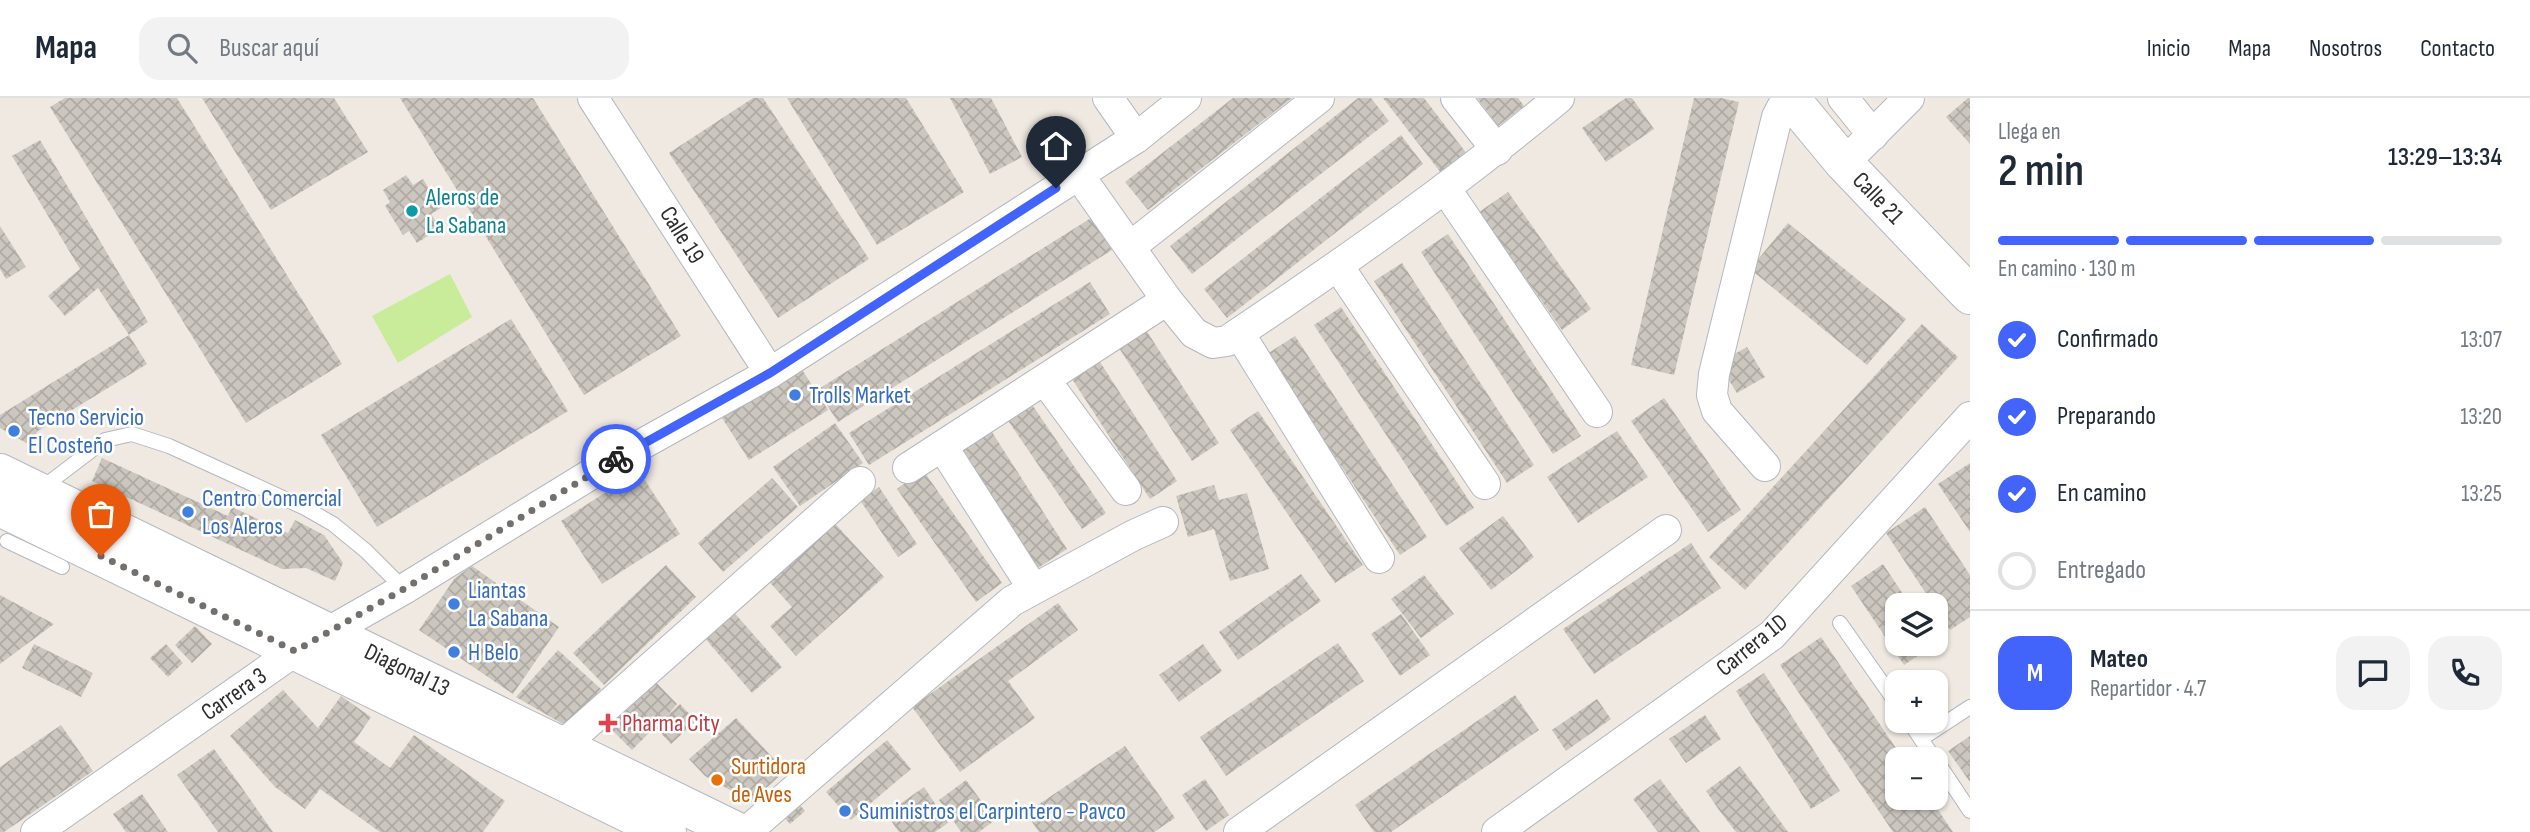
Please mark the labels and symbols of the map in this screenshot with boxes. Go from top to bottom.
pin [1026,116,1086,188]
street label: Calle 21 [1846,166,1910,231]
place label: Aleros de La Sabana [425,183,506,240]
street label: Calle 19 [653,201,711,269]
marker: Aleros de La Sabana [404,203,420,219]
place label: Trolls Market [809,381,911,410]
marker: Trolls Market [787,387,803,403]
place label: Tecno Servicio El Costeño [28,403,144,460]
marker: Tecno Servicio El Costeño [6,423,22,439]
courier [581,424,651,494]
pin [71,484,131,556]
place label: Centro Comercial Los Aleros [202,484,342,541]
marker: Centro Comercial Los Aleros [180,504,196,520]
place label: Liantas La Sabana [468,576,548,633]
marker: Liantas La Sabana [446,596,462,612]
street label: Carrera 1D [1710,607,1794,683]
street label: Diagonal 13 [360,637,454,703]
place label: H Belo [468,638,519,667]
marker: H Belo [446,644,462,660]
street label: Carrera 3 [196,661,272,727]
place label: Pharma City [622,709,720,738]
marker: Pharma City [600,715,616,731]
place label: Surtidora de Aves [731,752,806,809]
marker: Surtidora de Aves [709,772,725,788]
place label: Suministros el Carpintero - Pavco [859,797,1126,826]
marker: Suministros el Carpintero - Pavco [837,803,853,819]

